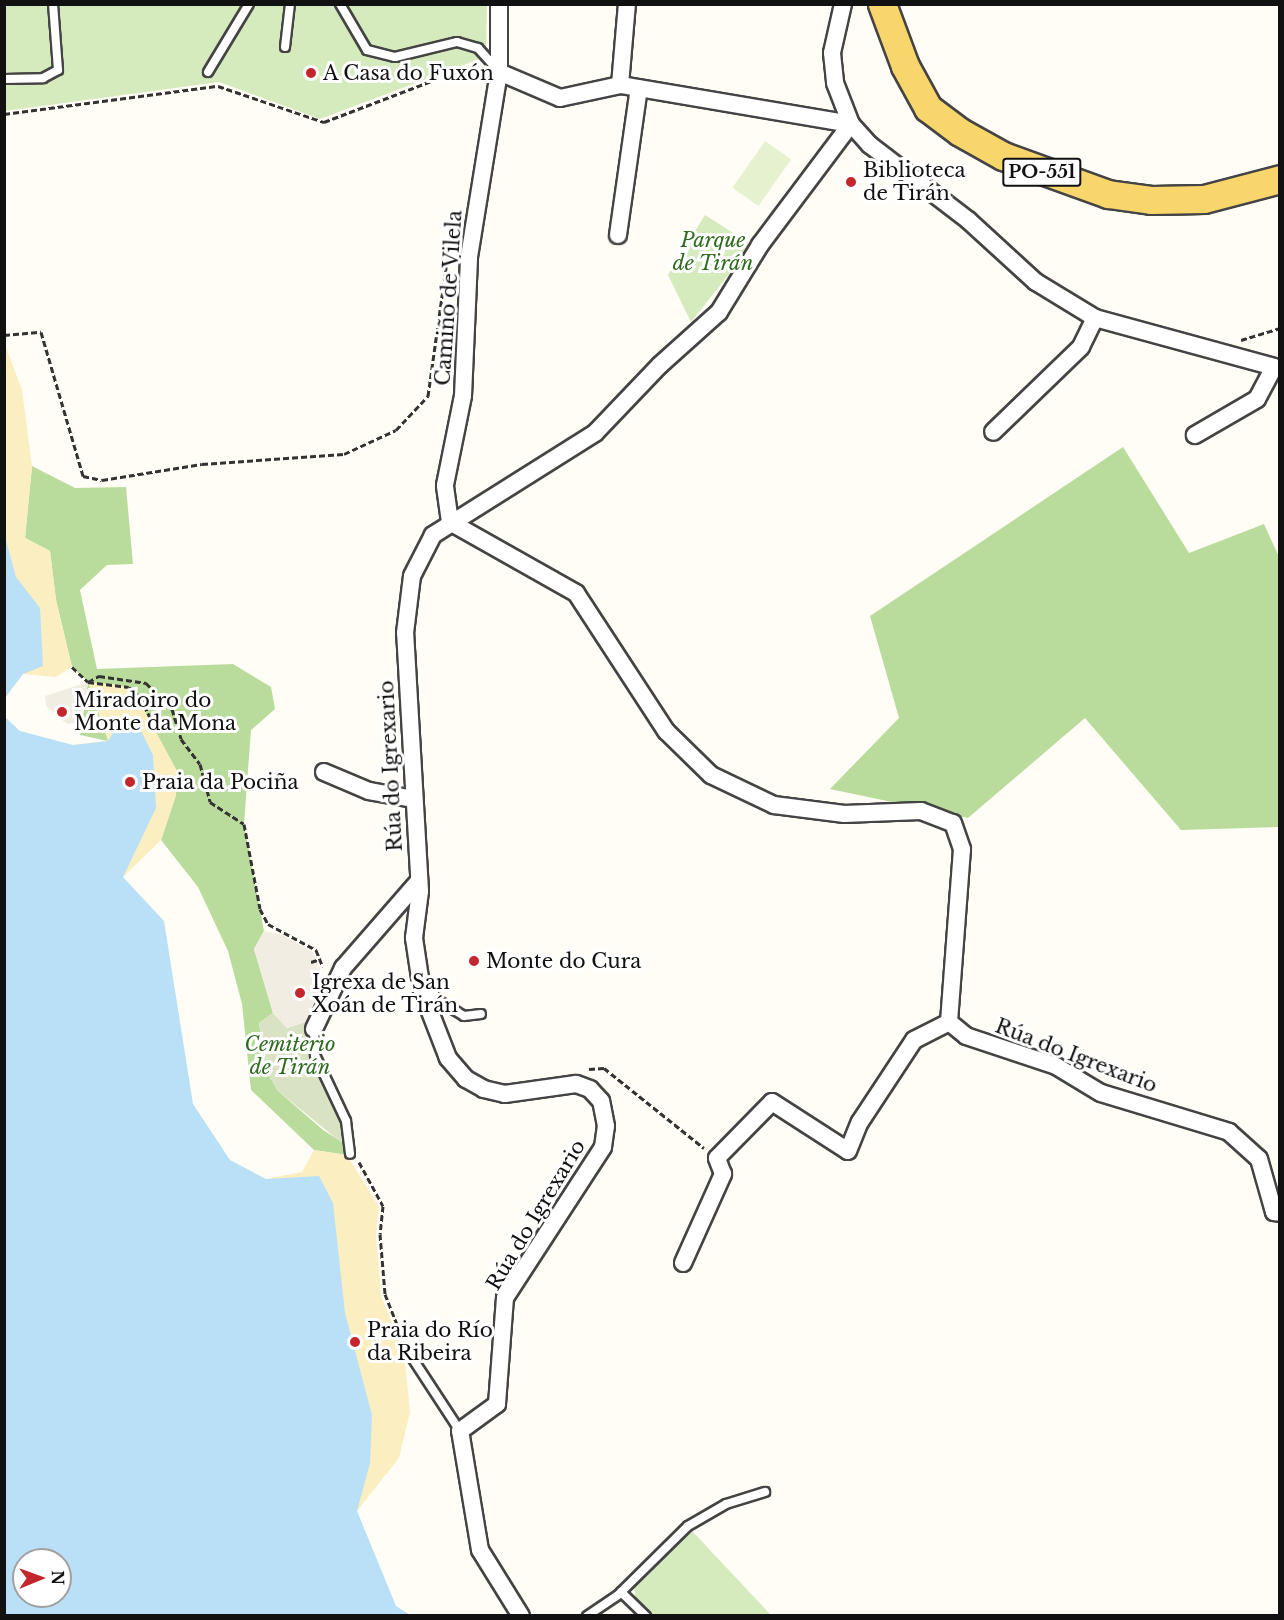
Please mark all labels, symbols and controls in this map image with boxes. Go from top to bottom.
place label: A Casa do Fuxón [323,61,495,85]
marker: A Casa do Fuxón [304,66,318,80]
road number: PO-551 [1002,157,1082,187]
place label: Biblioteca de Tirán [863,158,965,205]
marker: Biblioteca de Tirán [844,175,858,189]
street label: Camiño de Vilela [431,209,467,387]
park label: Parque de Tirán [672,229,754,276]
street label: Rúa do Igrexario [375,680,407,852]
place label: Miradoiro do Monte da Mona [74,688,236,735]
marker: Miradoiro do Monte da Mona [55,705,69,719]
place label: Praia da Pociña [142,770,299,794]
marker: Praia da Pociña [123,775,137,789]
place label: Monte do Cura [486,949,641,973]
marker: Monte do Cura [467,954,481,968]
place label: Igrexa de San Xoán de Tirán [312,970,459,1017]
marker: Igrexa de San Xoán de Tirán [293,986,307,1000]
street label: Rúa do Igrexario [992,1014,1160,1098]
park label: Cemiterio de Tirán [245,1033,335,1080]
street label: Rúa do Igrexario [482,1135,590,1295]
place label: Praia do Río da Ribeira [367,1318,493,1365]
marker: Praia do Río da Ribeira [348,1335,362,1349]
north arrow [12,1548,72,1608]
text: N [48,1570,68,1585]

